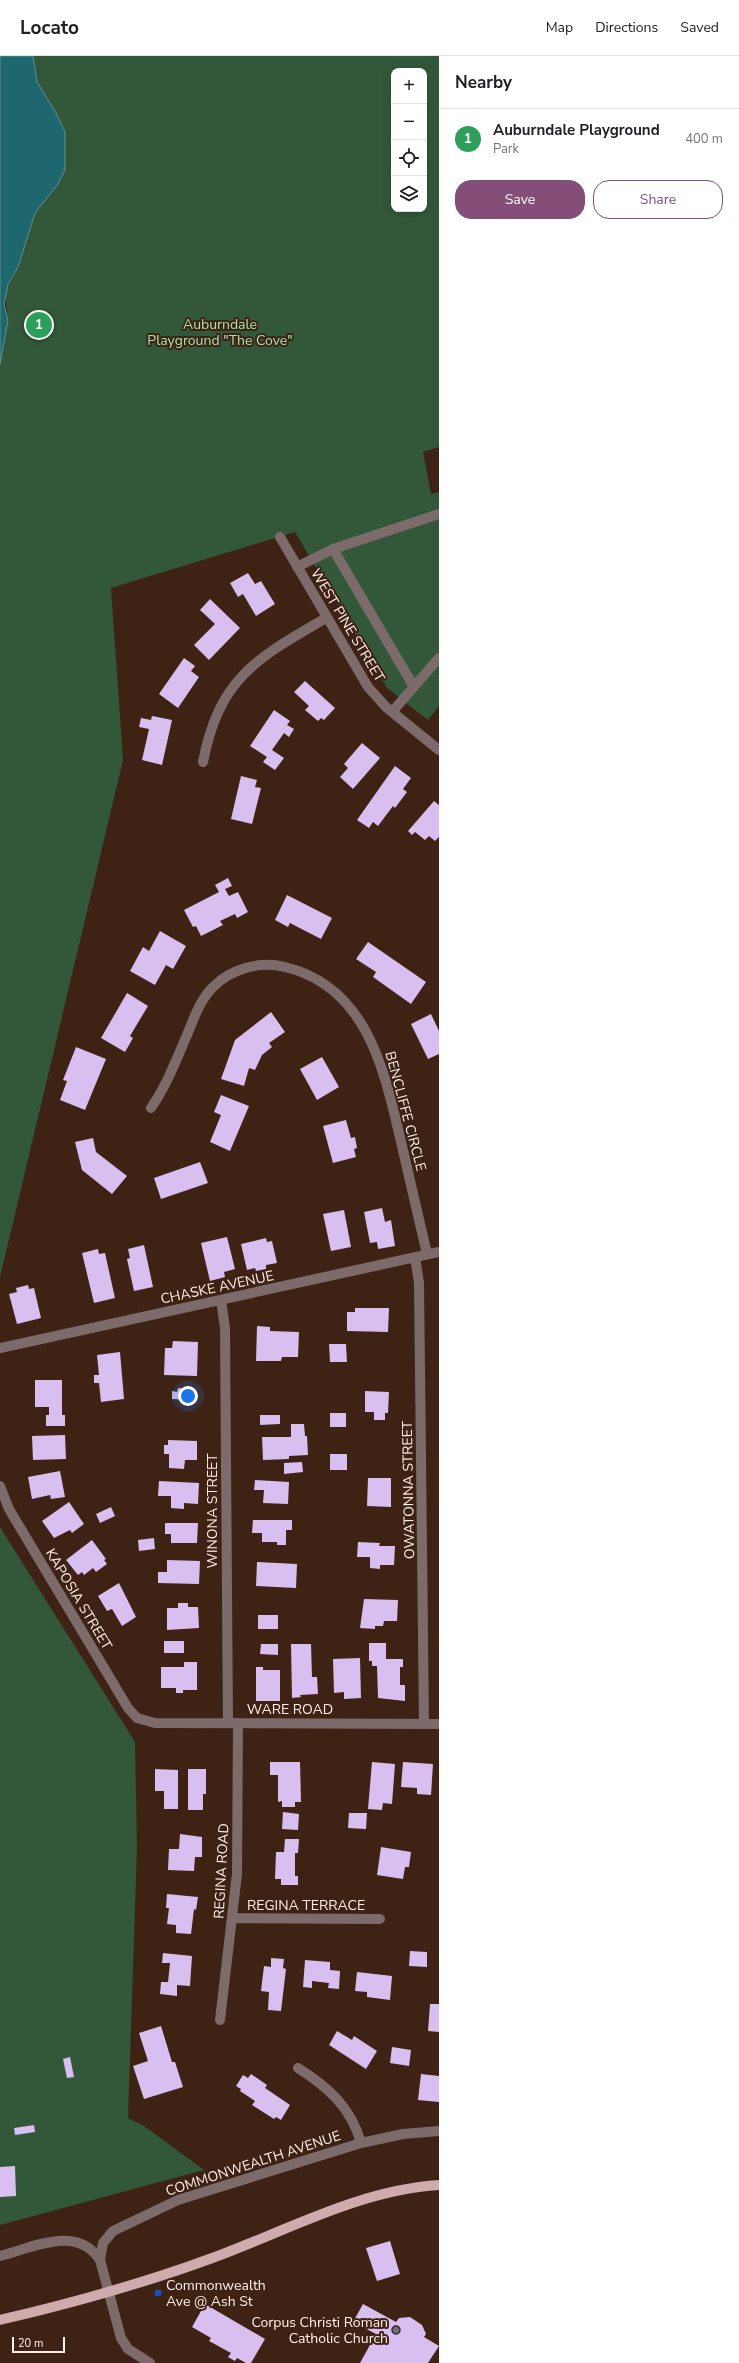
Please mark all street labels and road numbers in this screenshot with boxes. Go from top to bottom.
street label: WEST PINE STREET [306,565,389,686]
street label: BENCLIFFE CIRCLE [380,1049,431,1173]
street label: CHASKE AVENUE [159,1266,275,1309]
street label: OWATONNA STREET [398,1420,419,1559]
street label: WINONA STREET [203,1453,222,1569]
street label: KAPOSIA STREET [41,1545,117,1654]
street label: WARE ROAD [247,1700,333,1719]
street label: REGINA ROAD [210,1823,233,1919]
street label: REGINA TERRACE [247,1896,365,1915]
street label: COMMONWEALTH AVENUE [163,2126,343,2201]

